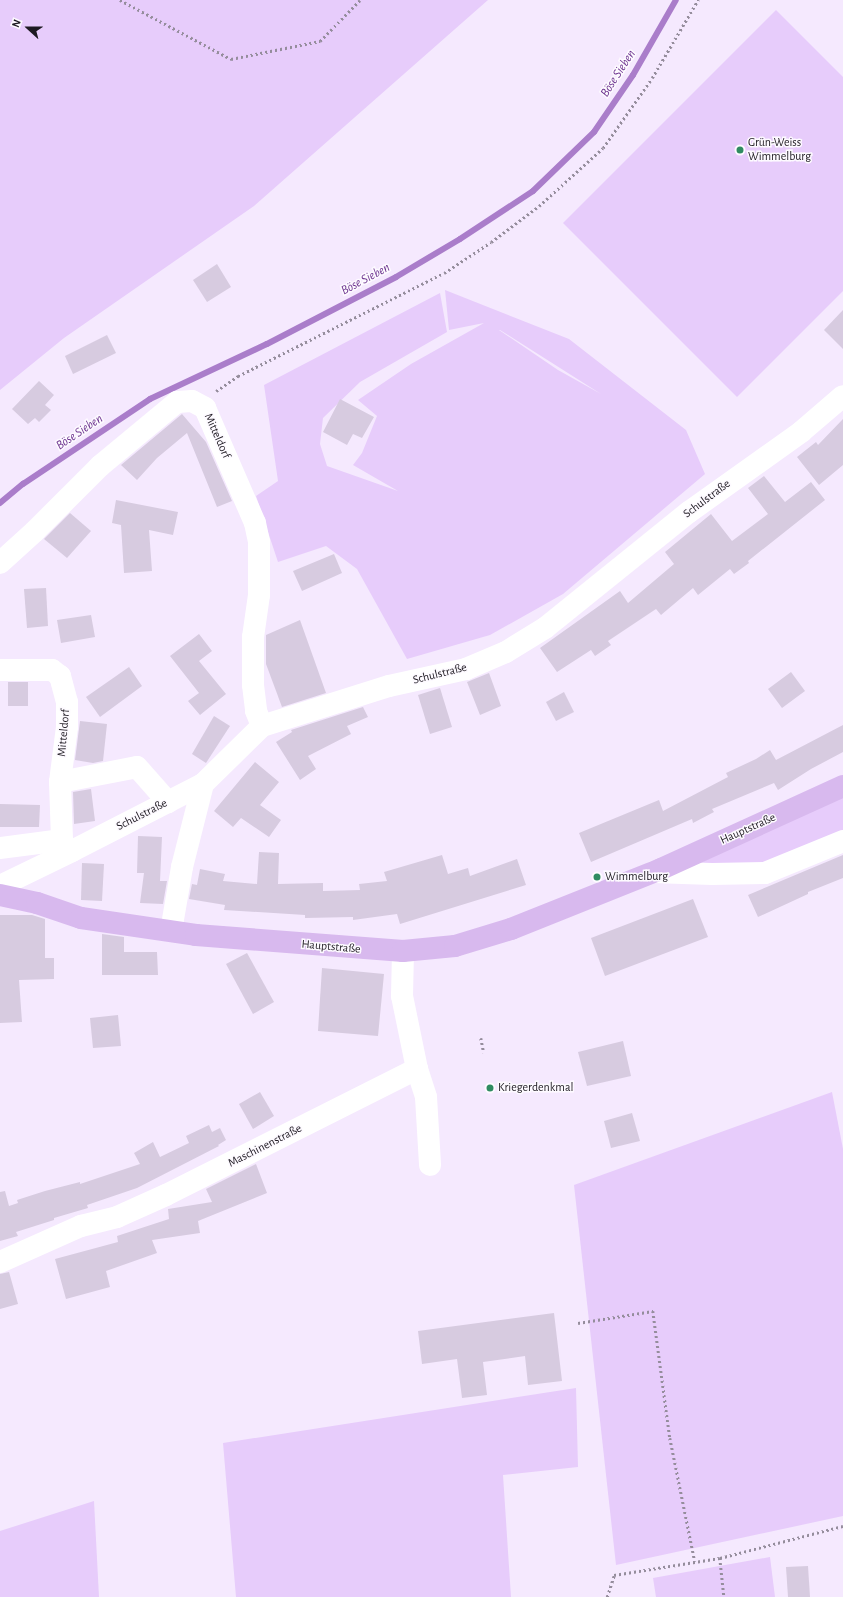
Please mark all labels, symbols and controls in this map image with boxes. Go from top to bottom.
north arrow [8,8,48,48]
text: N [10,18,23,29]
water label: Böse Sieben [598,47,640,101]
place label: Grün-Weiss Wimmelburg [748,136,811,164]
marker: Grün-Weiss Wimmelburg [735,145,745,155]
water label: Böse Sieben [339,261,393,299]
street label: Mitteldorf [201,411,233,461]
water label: Böse Sieben [54,412,106,454]
street label: Schulstraße [681,477,733,521]
street label: Schulstraße [412,660,468,688]
street label: Mitteldorf [55,709,73,757]
street label: Schulstraße [114,796,170,834]
street label: Hauptstraße [718,810,778,848]
place label: Wimmelburg [605,870,668,884]
marker: Wimmelburg [592,872,602,882]
street label: Hauptstraße [301,937,361,957]
place label: Kriegerdenkmal [498,1081,573,1095]
marker: Kriegerdenkmal [485,1083,495,1093]
street label: Maschinenstraße [226,1121,304,1171]

